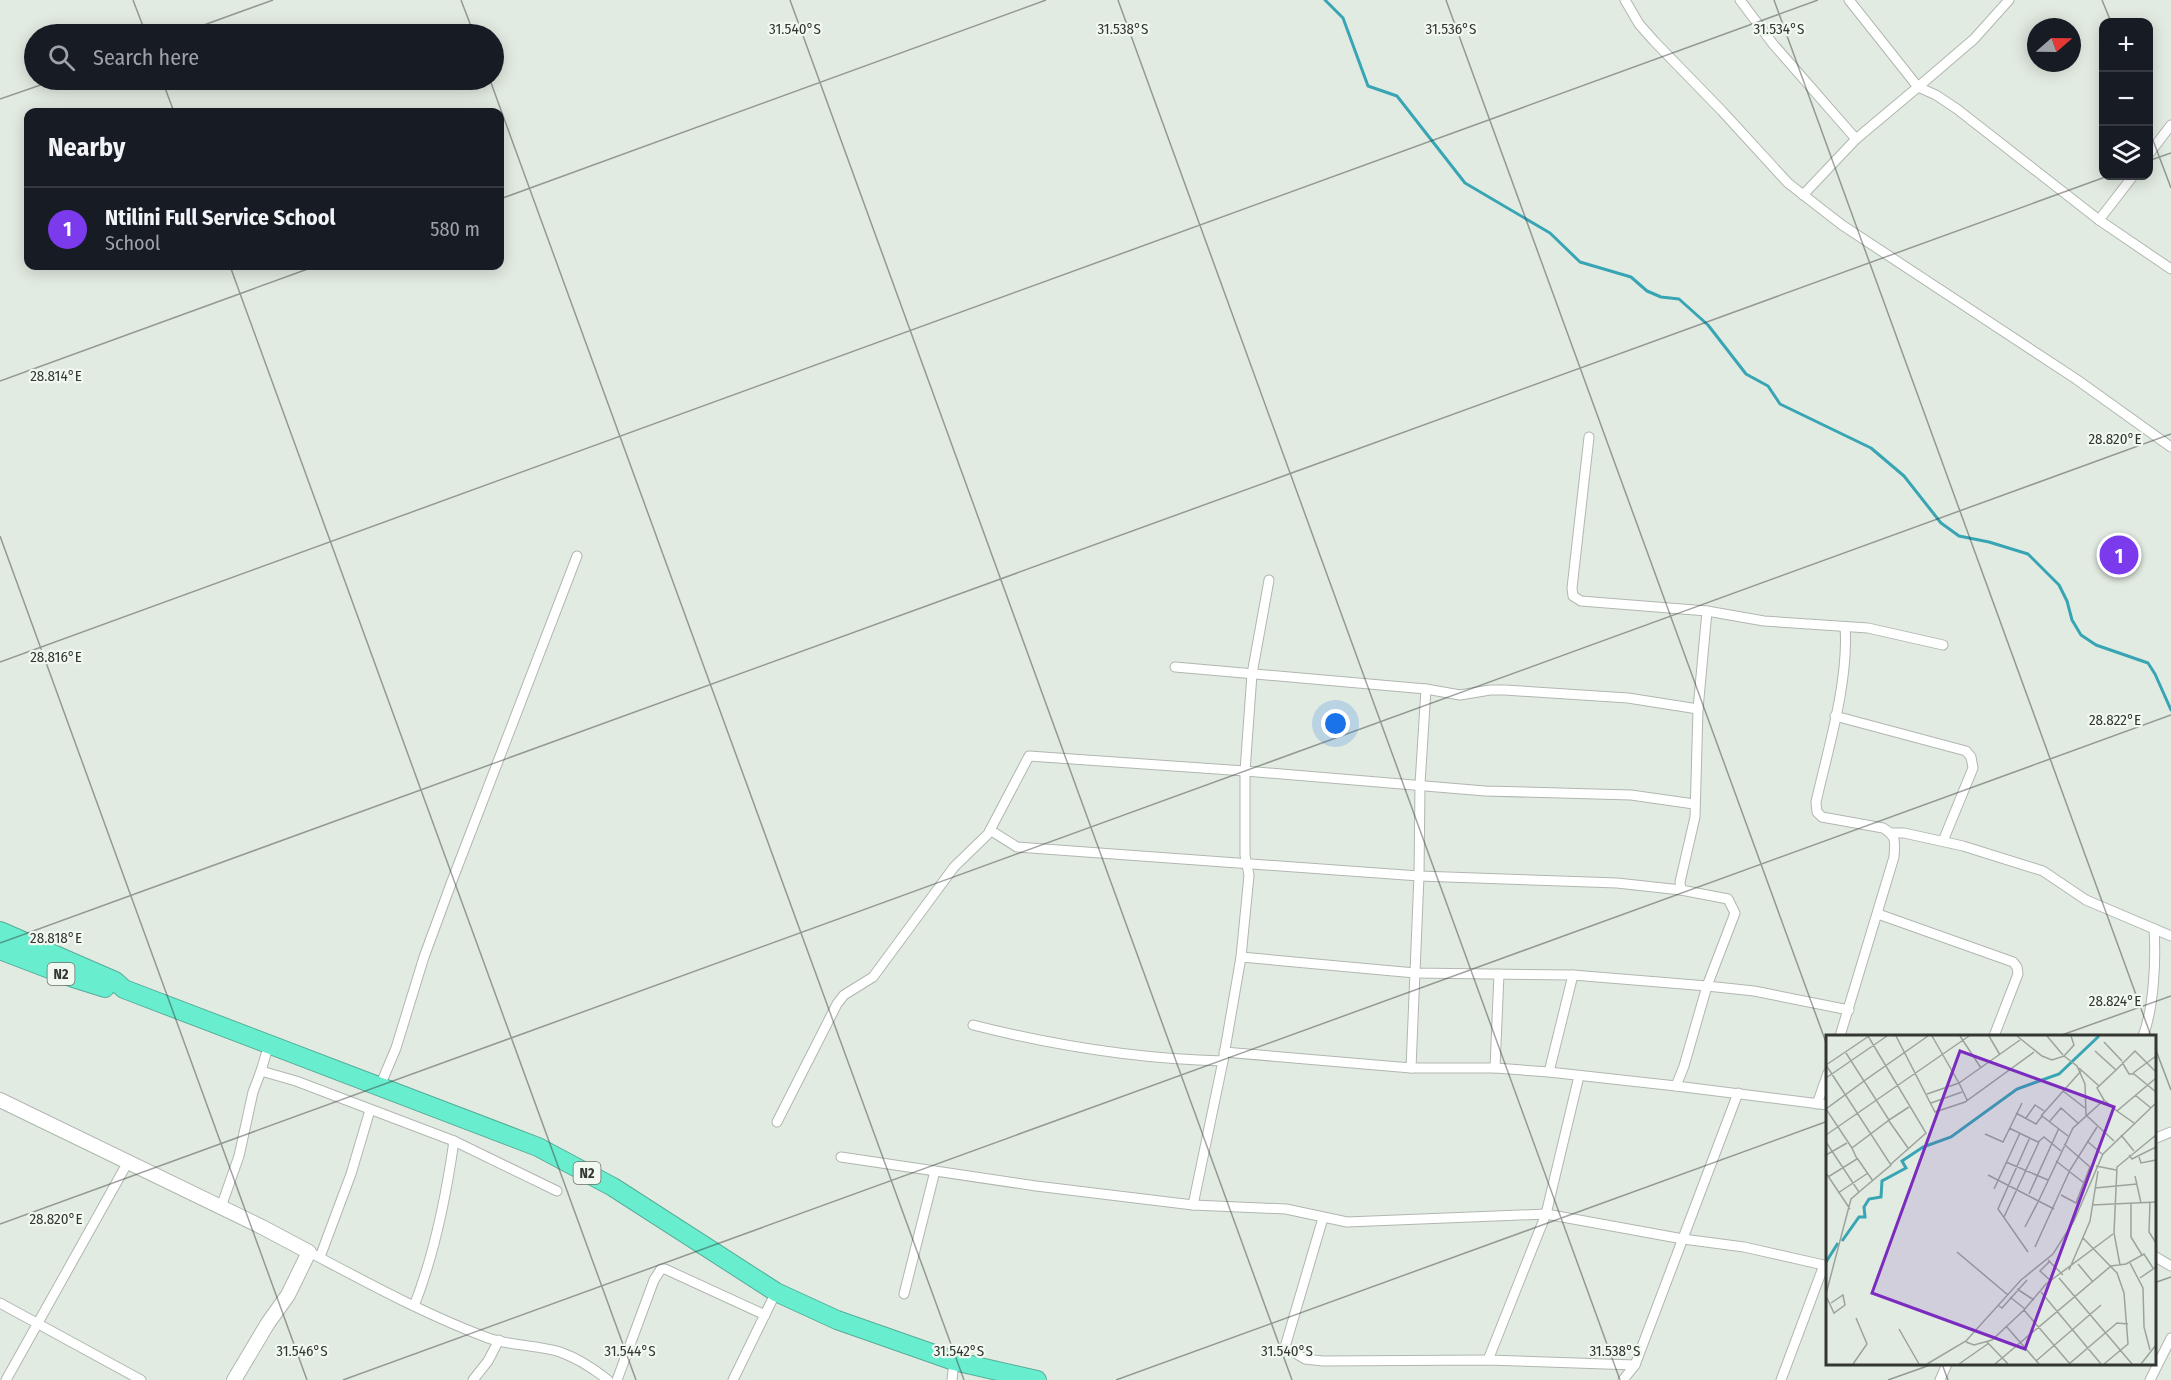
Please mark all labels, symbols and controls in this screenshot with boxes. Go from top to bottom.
north arrow [2027,18,2081,72]
map controls [2099,18,2153,180]
button: + [2099,18,2153,72]
text: 31.540°S [769,20,821,38]
text: 31.538°S [1097,20,1149,38]
text: 31.536°S [1426,20,1476,38]
text: 31.534°S [1754,20,1804,38]
search box [24,24,504,90]
icon: search [45,41,78,74]
text: Search here [93,44,199,71]
button: − [2099,72,2153,126]
button: layers [2099,126,2153,180]
text: Nearby [48,132,125,163]
text: Ntilini Full Service School [105,204,336,231]
text: 1 [63,217,72,241]
text: 580 m [430,217,480,241]
text: School [105,231,160,255]
text: 28.814°E [30,367,82,385]
text: 28.820°E [2088,430,2142,448]
pin: 1 [2100,532,2138,578]
text: 28.816°E [30,648,82,666]
your location [1321,709,1350,738]
text: 28.822°E [2089,711,2141,729]
text: 28.818°E [30,929,82,947]
road number: N2 [48,963,74,985]
text: 28.824°E [2089,992,2141,1010]
inset map [1826,1035,2156,1365]
road number: N2 [574,1162,600,1184]
text: 28.820°E [29,1210,83,1228]
text: 31.546°S [276,1342,328,1360]
text: 31.544°S [604,1342,656,1360]
text: 31.542°S [934,1342,984,1360]
text: 31.540°S [1261,1342,1313,1360]
text: 31.538°S [1589,1342,1641,1360]

